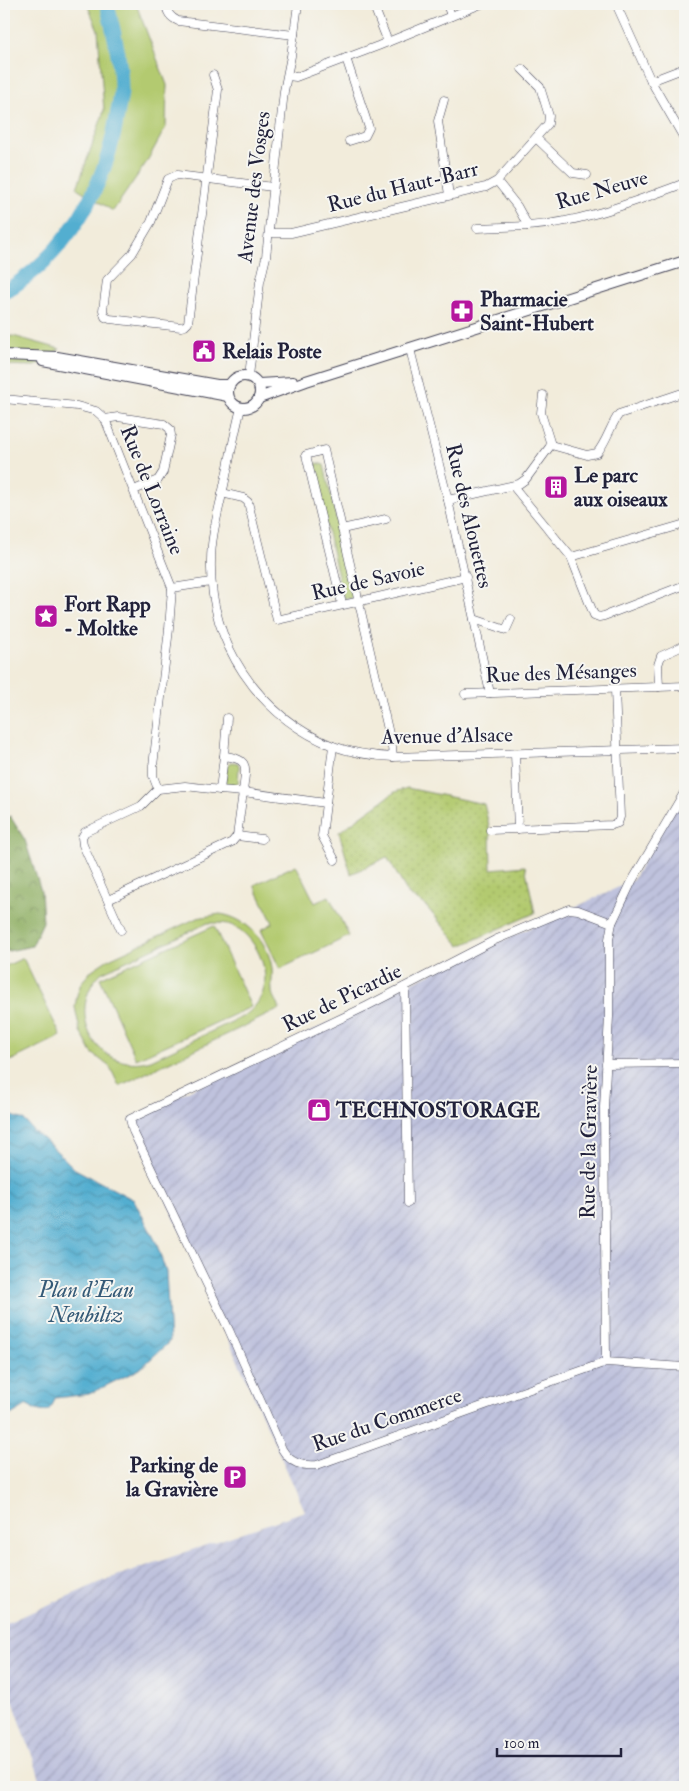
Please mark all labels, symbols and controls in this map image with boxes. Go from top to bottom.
street label: Avenue des Vosges [231,110,277,265]
street label: Rue du Haut-Barr [325,155,482,219]
street label: Rue Neuve [553,164,651,216]
place label: Pharmacie Saint-Hubert [480,286,594,337]
pharmacy icon: Pharmacie Saint-Hubert [449,298,475,324]
public building icon: Relais Poste [191,338,217,364]
place label: Relais Poste [222,338,322,365]
street label: Rue de Lorraine [114,421,190,559]
street label: Rue des Alouettes [439,441,499,591]
place label: Le parc aux oiseaux [574,462,668,513]
building icon: Le parc aux oiseaux [543,474,569,500]
street label: Rue de Savoie [309,555,428,607]
place label: Fort Rapp - Moltke [64,591,151,642]
place icon: Fort Rapp - Moltke [33,603,59,629]
street label: Rue des Mésanges [485,657,637,689]
street label: Avenue d'Alsace [380,721,513,751]
street label: Rue de Picardie [278,957,406,1039]
street label: Rue de la Gravière [574,1064,604,1219]
shop icon: TECHNOSTORAGE [306,1097,332,1123]
place label: TECHNOSTORAGE [335,1097,540,1124]
water label: Plan d'Eau Neubiltz [37,1276,134,1329]
street label: Rue du Commerce [309,1382,465,1458]
place label: Parking de la Gravière [125,1452,218,1503]
parking icon: Parking de la Gravière [222,1464,248,1490]
scale bar [497,1726,620,1758]
text: 100 m [504,1734,540,1753]

